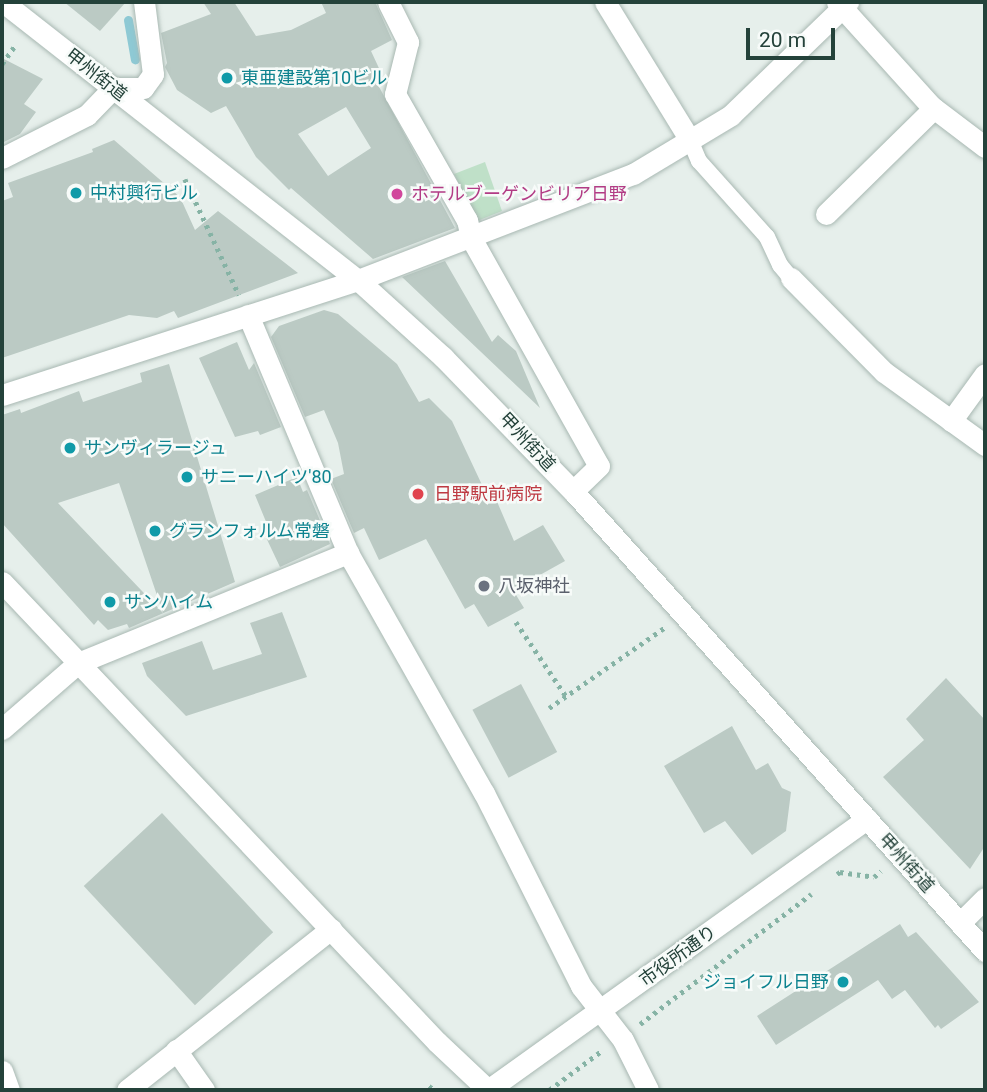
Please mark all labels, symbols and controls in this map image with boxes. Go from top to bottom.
scale bar [749,14,838,58]
text: 20 m [759,28,806,52]
street label: 甲州街道 [61,44,131,106]
place label: 東亜建設第10ビル [241,67,387,89]
marker: 東亜建設第10ビル [219,70,235,86]
place label: 中村興行ビル [90,182,198,204]
place label: ホテルブーゲンビリア日野 [411,183,627,205]
marker: 中村興行ビル [68,185,84,201]
marker: ホテルブーゲンビリア日野 [389,186,405,202]
street label: 甲州街道 [495,408,559,476]
place label: サンヴィラージュ [84,437,228,459]
marker: サンヴィラージュ [62,440,78,456]
place label: サニーハイツ'80 [201,466,332,488]
marker: サニーハイツ'80 [179,469,195,485]
place label: 日野駅前病院 [434,483,542,505]
marker: 日野駅前病院 [408,484,428,504]
place label: グランフォルム常磐 [169,520,331,542]
marker: グランフォルム常磐 [147,523,163,539]
place label: 八坂神社 [498,575,570,597]
marker: 八坂神社 [476,578,492,594]
place label: サンハイム [124,591,214,613]
marker: サンハイム [102,594,118,610]
street label: 甲州街道 [874,829,938,897]
street label: 市役所通り [635,921,721,991]
place label: ジョイフル日野 [703,971,829,993]
marker: ジョイフル日野 [835,974,851,990]

